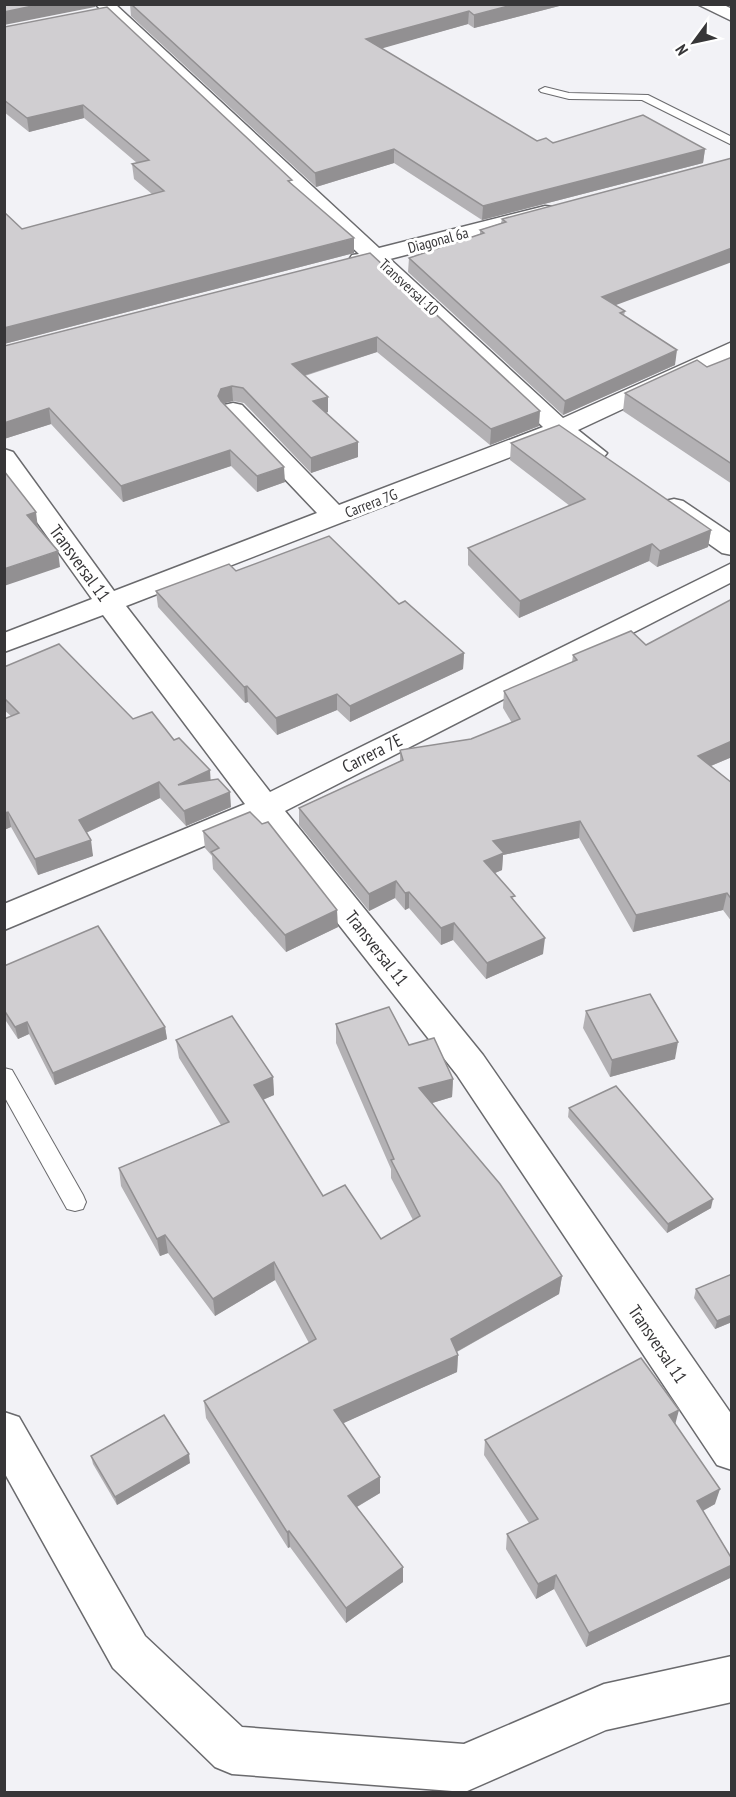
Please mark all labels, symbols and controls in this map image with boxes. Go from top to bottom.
north arrow [664,12,724,72]
text: N [671,41,692,59]
street label: Diagonal 6a [406,223,470,257]
street label: Transversal 10 [375,255,443,320]
street label: Carrera 7G [342,484,400,522]
street label: Transversal 11 [44,520,116,606]
street label: Carrera 7E [338,728,406,778]
street label: Transversal 11 [340,906,414,990]
street label: Transversal 11 [623,1300,693,1388]

